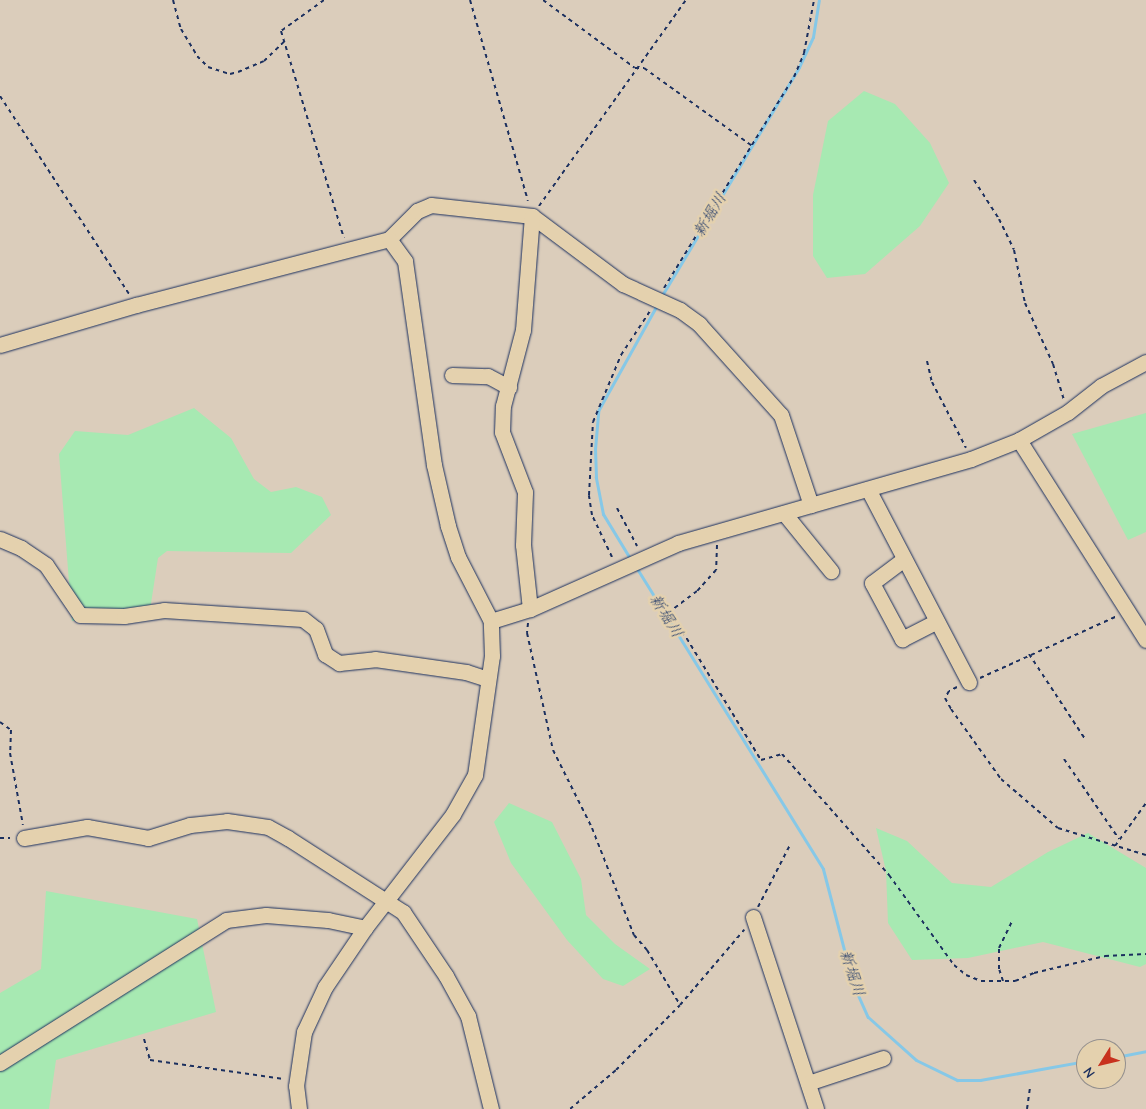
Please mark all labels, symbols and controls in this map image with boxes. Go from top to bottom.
water label: 新堀川 [689,189,731,241]
water label: 新堀川 [645,591,687,641]
water label: 新堀川 [835,947,869,999]
north arrow [1076,1039,1126,1089]
text: N [1080,1064,1099,1081]

